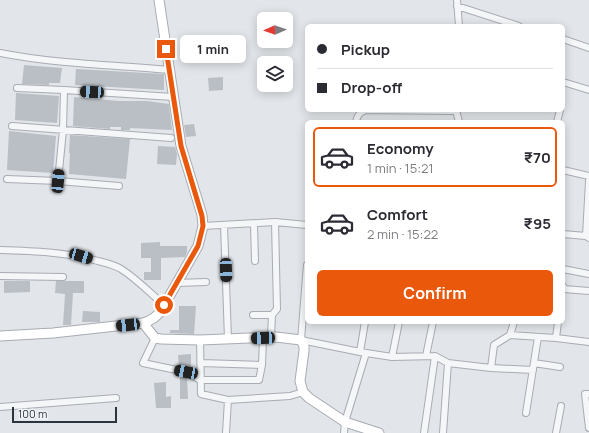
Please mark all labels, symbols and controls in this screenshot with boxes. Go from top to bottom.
north arrow [257,12,293,48]
map controls [257,12,293,92]
callout: 1 min [180,35,246,63]
text: Pickup [341,39,390,60]
route end [157,40,175,58]
text: 1 min [197,40,229,58]
button: layers [257,56,293,92]
text: Drop-off [341,77,402,98]
car [80,85,104,99]
text: Economy [367,138,434,159]
icon: car [319,139,355,175]
text: ₹70 [524,147,551,168]
text: 1 min · 15:21 [367,159,434,177]
car [51,169,65,193]
text: Comfort [367,204,428,225]
icon: car [319,205,355,241]
text: ₹95 [524,213,551,234]
text: 2 min · 15:22 [367,225,438,243]
car [68,247,94,265]
car [220,258,232,282]
button: Confirm [317,270,553,316]
route start [155,296,173,314]
car [115,318,141,332]
car [251,332,275,344]
car [173,364,199,380]
scale bar [12,405,117,424]
text: 100 m [18,406,47,421]

